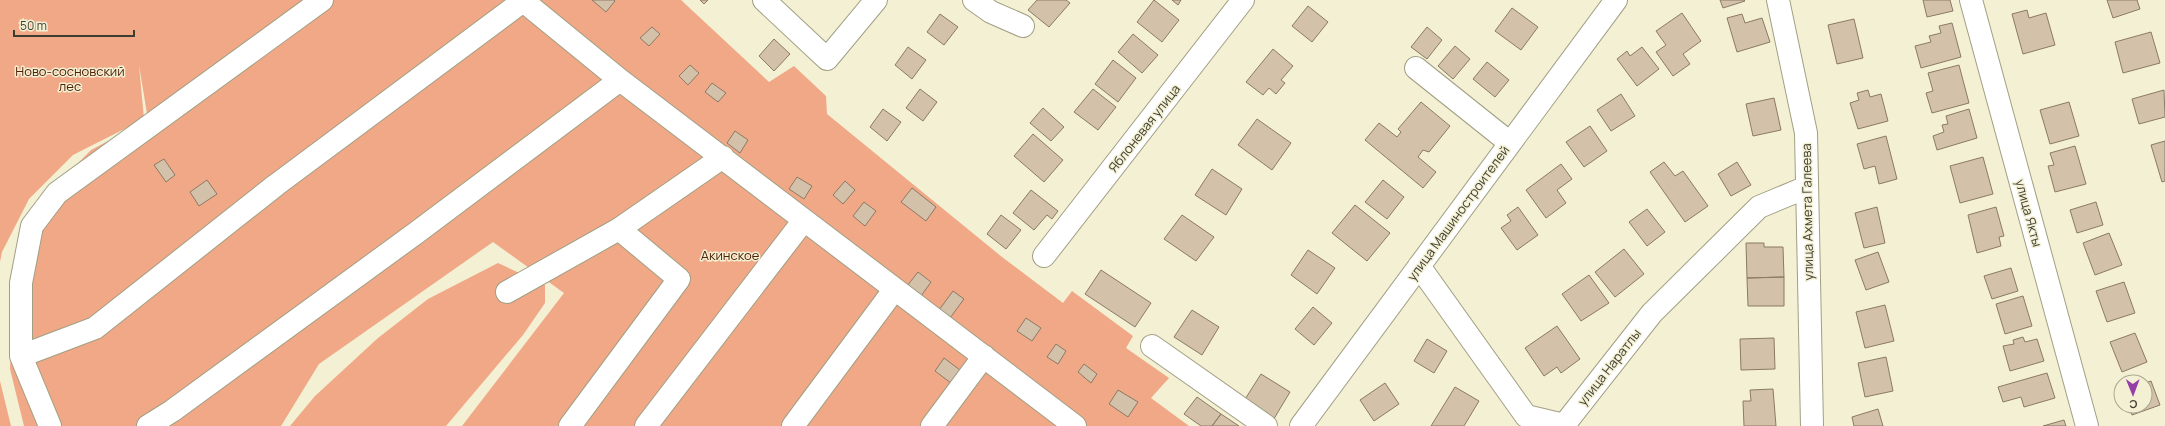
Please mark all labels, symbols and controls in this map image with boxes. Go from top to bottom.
scale bar [14,12,134,38]
text: 50 m [20,17,47,34]
park label: Ново-сосновский лес [15,62,125,95]
street label: Яблоневая улица [1104,80,1184,176]
street label: улица Машиностроителей [1403,142,1513,284]
street label: улица Ахмета Галеева [1797,143,1817,281]
street label: улица Якты [2011,177,2047,249]
park label: Акинское [701,246,760,264]
street label: улица Наратлы [1573,325,1645,409]
north arrow [2113,374,2153,414]
text: С [2129,397,2137,412]

